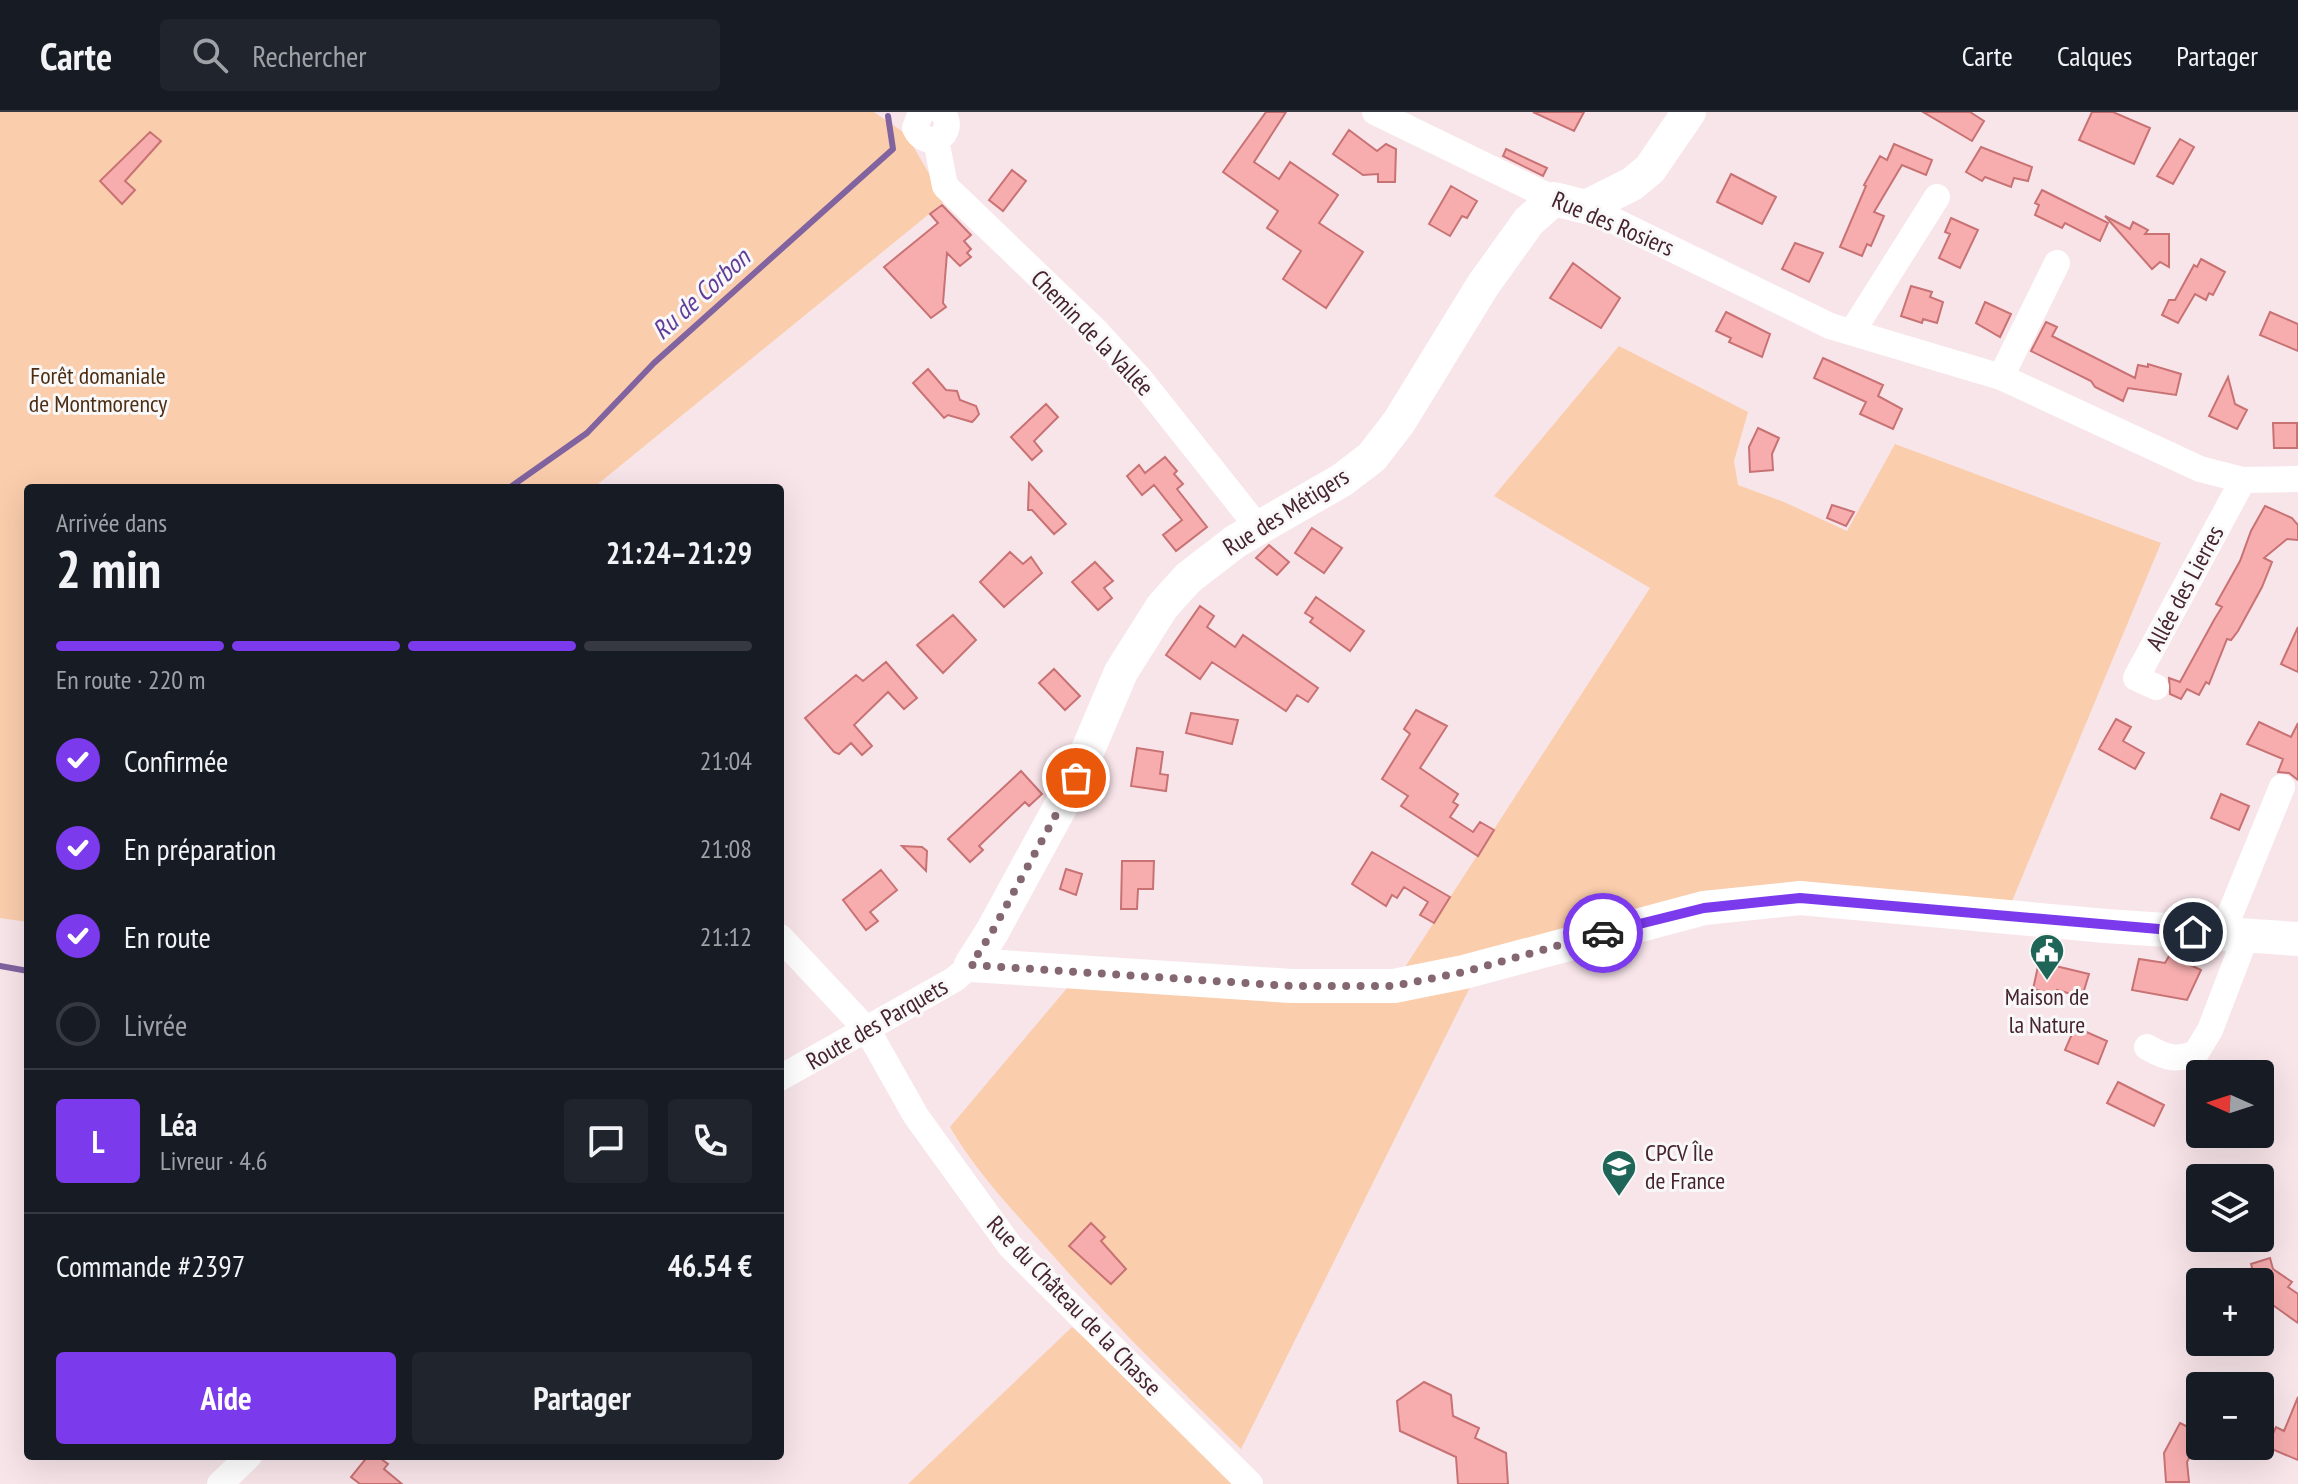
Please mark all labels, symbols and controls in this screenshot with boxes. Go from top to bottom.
search box [160,19,720,91]
text: Carte [40,31,112,80]
icon: search [188,33,232,77]
text: Rechercher [252,36,367,75]
text: Carte [1962,37,2013,74]
text: Calques [2057,37,2132,74]
text: Partager [2176,37,2258,74]
street label: Rue des Rosiers [1548,184,1679,263]
water label: Ru de Corbon [645,240,758,346]
street label: Chemin de la Vallée [1024,263,1160,402]
park label: Forêt domaniale de Montmorency [29,360,167,419]
street label: Rue des Métigers [1217,461,1354,562]
text: Arrivée dans [56,506,167,539]
street label: Allée des Lierres [2139,520,2230,656]
text: 21:24–21:29 [606,533,752,572]
text: 2 min [56,535,161,602]
text: En route · 220 m [56,663,206,696]
icon: check [56,738,100,782]
text: Confirmée [124,741,228,780]
text: 21:04 [700,744,752,777]
pin [1042,744,1110,812]
icon: bag [1054,756,1098,800]
icon: check [56,826,100,870]
text: En préparation [124,829,276,868]
text: 21:08 [700,832,752,865]
courier [1563,893,1643,973]
pin [2159,898,2227,966]
icon: home [2171,910,2215,954]
icon: car [1581,911,1625,955]
icon: check [56,914,100,958]
text: En route [124,917,211,956]
text: 21:12 [700,920,752,953]
public building icon: Maison de la Nature [2028,932,2066,982]
street label: Route des Parquets [801,971,953,1077]
place label: Maison de la Nature [2005,981,2089,1040]
text: Livrée [124,1005,187,1044]
north arrow [2186,1060,2274,1148]
map controls [2186,1060,2274,1460]
button: chat [564,1099,648,1183]
button: phone [668,1099,752,1183]
text: Léa [160,1105,197,1144]
text: L [92,1122,104,1161]
place label: CPCV Île de France [1645,1137,1725,1196]
text: Livreur · 4.6 [160,1144,267,1177]
school or university icon: CPCV Île de France [1600,1148,1638,1198]
button: layers [2186,1164,2274,1252]
street label: Rue du Château de la Chasse [980,1209,1168,1402]
text: Commande #2397 [56,1246,245,1285]
text: 46.54 € [668,1246,752,1285]
button: + [2186,1268,2274,1356]
button: Aide [56,1352,396,1444]
button: Partager [412,1352,752,1444]
button: − [2186,1372,2274,1460]

